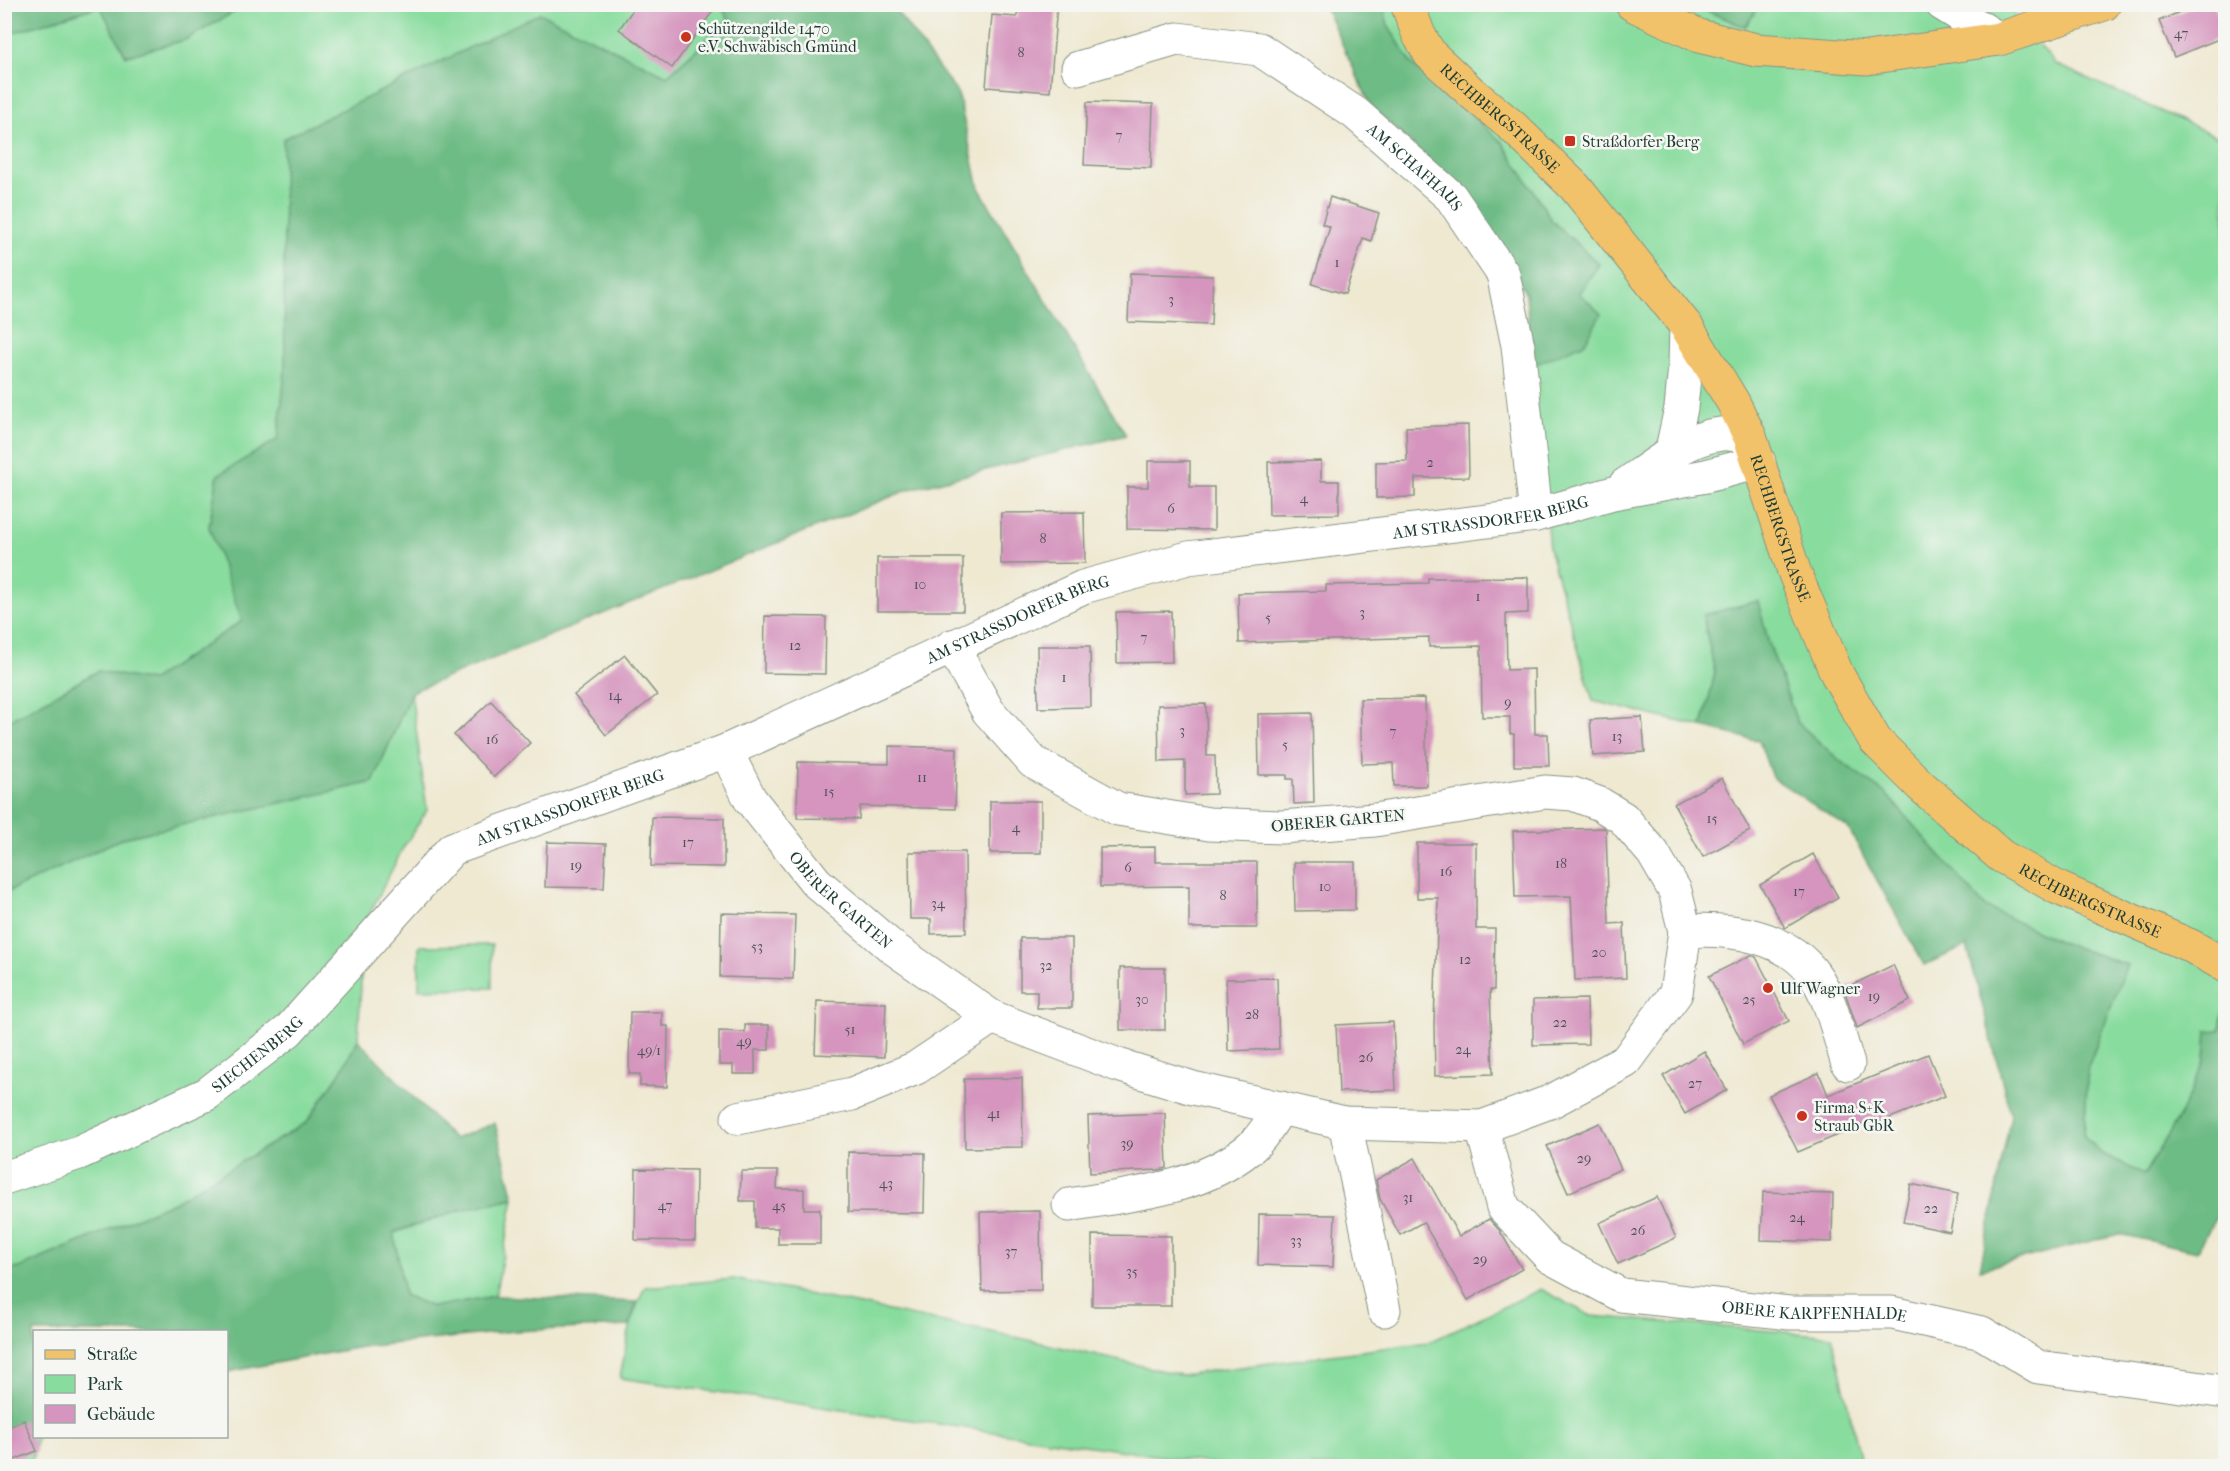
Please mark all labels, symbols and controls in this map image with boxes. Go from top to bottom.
place label: Schützengilde 1470 e.V. Schwäbisch Gmünd [698,19,857,56]
house number: 47 [2174,25,2189,42]
marker: Schützengilde 1470 e.V. Schwäbisch Gmünd [679,30,693,44]
house number: 8 [1017,44,1025,61]
street label: RECHBERGSTRASSE [1436,59,1564,177]
street label: AM SCHAFHAUS [1362,118,1467,215]
house number: 7 [1116,127,1123,144]
place label: Straßdorfer Berg [1582,132,1700,151]
marker: Straßdorfer Berg [1563,134,1577,148]
house number: 1 [1335,254,1340,271]
house number: 3 [1168,291,1174,308]
street label: RECHBERGSTRASSE [1746,452,1815,605]
house number: 2 [1426,454,1434,471]
house number: 4 [1300,490,1309,507]
street label: AM STRASSDORFER BERG [1391,491,1591,543]
house number: 6 [1167,500,1175,517]
house number: 8 [1039,530,1047,547]
street label: AM STRASSDORFER BERG [922,571,1111,668]
house number: 10 [914,576,926,593]
house number: 1 [1476,588,1481,605]
house number: 3 [1359,604,1365,621]
house number: 5 [1265,609,1271,626]
house number: 7 [1141,629,1148,646]
house number: 12 [789,637,801,654]
house number: 1 [1062,669,1067,686]
house number: 14 [608,687,622,704]
house number: 9 [1504,694,1512,711]
house number: 3 [1179,722,1185,739]
house number: 7 [1390,723,1397,740]
house number: 13 [1612,728,1622,745]
house number: 16 [486,731,499,748]
house number: 5 [1282,736,1288,753]
street label: AM STRASSDORFER BERG [473,765,667,850]
house number: 11 [917,769,927,786]
house number: 15 [824,783,835,800]
street label: OBERER GARTEN [1270,805,1406,836]
house number: 15 [1707,810,1718,827]
house number: 4 [1012,819,1021,836]
house number: 17 [682,834,694,851]
street label: OBERER GARTEN [785,847,896,953]
house number: 18 [1555,855,1567,872]
house number: 19 [570,857,582,874]
house number: 6 [1124,859,1132,876]
street label: RECHBERGSTRASSE [2016,859,2164,942]
house number: 16 [1440,863,1453,880]
house number: 10 [1319,878,1331,895]
house number: 17 [1793,883,1805,900]
house number: 8 [1219,887,1227,904]
house number: 34 [931,895,946,912]
house number: 53 [751,938,763,955]
house number: 20 [1592,944,1606,961]
house number: 12 [1459,951,1471,968]
house number: 32 [1040,957,1052,974]
place label: Ulf Wagner [1780,979,1860,998]
marker: Ulf Wagner [1761,981,1775,995]
house number: 19 [1868,988,1880,1005]
house number: 30 [1135,991,1149,1008]
house number: 25 [1742,991,1756,1008]
house number: 28 [1245,1006,1259,1023]
street label: SIECHENBERG [208,1012,307,1097]
house number: 22 [1553,1014,1567,1031]
house number: 51 [844,1021,856,1038]
house number: 49 [736,1033,752,1050]
house number: 24 [1455,1041,1471,1058]
house number: 49/1 [637,1042,661,1059]
house number: 26 [1359,1049,1374,1066]
house number: 27 [1688,1075,1702,1092]
place label: Firma S+K Straub GbR [1814,1098,1895,1135]
house number: 41 [987,1105,1001,1122]
marker: Firma S+K Straub GbR [1795,1109,1809,1123]
house number: 39 [1120,1135,1134,1152]
house number: 29 [1577,1150,1591,1167]
house number: 43 [879,1175,893,1192]
house number: 31 [1403,1189,1413,1206]
house number: 47 [658,1197,673,1214]
house number: 45 [772,1197,786,1214]
house number: 22 [1924,1200,1938,1217]
house number: 24 [1789,1209,1805,1226]
house number: 26 [1631,1222,1646,1239]
house number: 33 [1290,1232,1302,1249]
house number: 37 [1005,1243,1017,1260]
house number: 29 [1473,1251,1487,1268]
house number: 35 [1126,1263,1138,1280]
street label: OBERE KARPFENHALDE [1721,1297,1909,1326]
legend [33,1330,228,1438]
text: Straße [87,1344,138,1365]
text: Park [87,1374,124,1395]
text: Gebäude [87,1404,155,1425]

